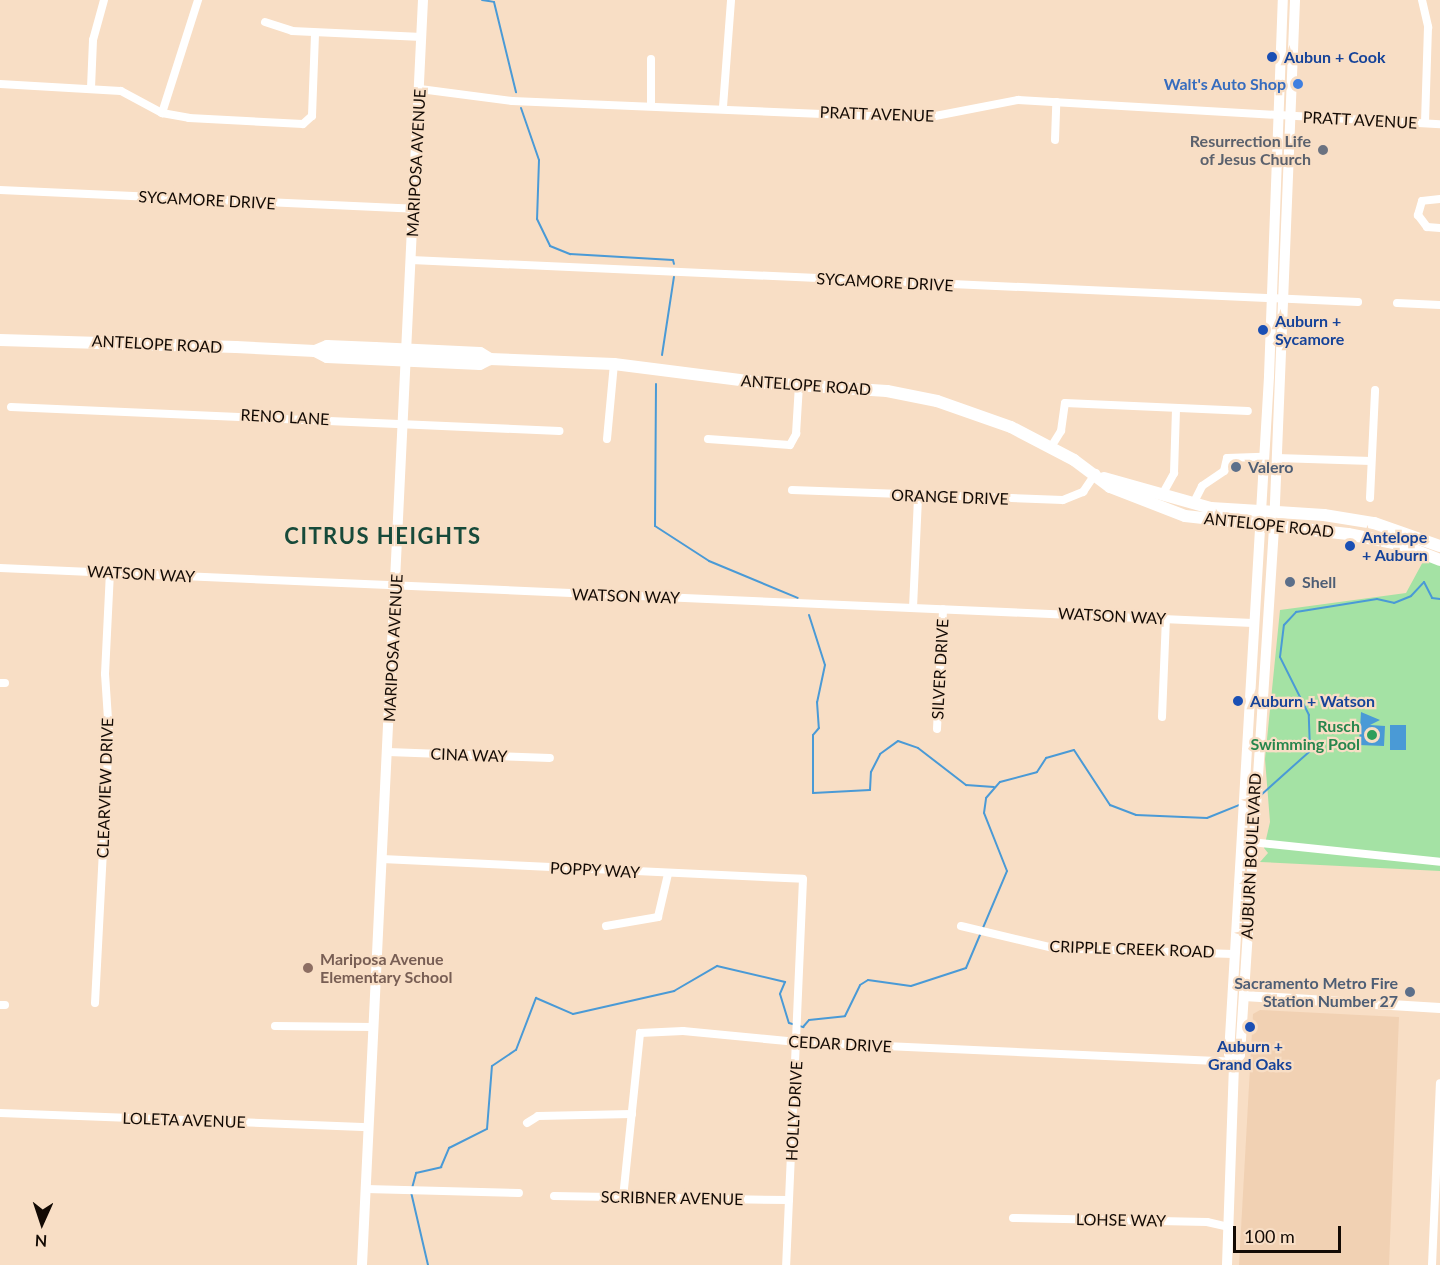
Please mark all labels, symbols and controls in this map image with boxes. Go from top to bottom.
place label: Aubun + Cook [1284,47,1385,67]
marker: Aubun + Cook [1265,50,1279,64]
place label: Walt's Auto Shop [1163,74,1286,94]
marker: Walt's Auto Shop [1291,77,1305,91]
street label: MARIPOSA AVENUE [403,88,429,238]
street label: PRATT AVENUE [819,102,935,126]
street label: PRATT AVENUE [1302,107,1418,133]
place label: Resurrection Life of Jesus Church [1190,131,1311,169]
marker: Resurrection Life of Jesus Church [1316,143,1330,157]
street label: SYCAMORE DRIVE [138,187,276,213]
street label: SYCAMORE DRIVE [816,269,954,295]
place label: Auburn + Sycamore [1275,311,1344,349]
marker: Auburn + Sycamore [1256,323,1270,337]
street label: ANTELOPE ROAD [91,331,223,357]
street label: ANTELOPE ROAD [740,371,872,399]
street label: RENO LANE [240,405,330,429]
place label: Valero [1248,457,1293,477]
marker: Valero [1229,460,1243,474]
street label: ORANGE DRIVE [891,485,1009,509]
street label: ANTELOPE ROAD [1203,509,1335,541]
district label: CITRUS HEIGHTS [284,523,482,549]
place label: Antelope + Auburn [1362,527,1428,565]
marker: Antelope + Auburn [1343,539,1357,553]
street label: WATSON WAY [86,562,196,586]
place label: Shell [1302,572,1336,592]
street label: MARIPOSA AVENUE [380,573,406,723]
marker: Shell [1283,575,1297,589]
street label: WATSON WAY [572,585,680,607]
street label: WATSON WAY [1057,604,1167,628]
street label: SILVER DRIVE [928,618,952,720]
place label: Auburn + Watson [1250,691,1375,711]
marker: Auburn + Watson [1231,694,1245,708]
place label: Rusch Swimming Pool [1250,716,1360,754]
street label: CLEARVIEW DRIVE [93,717,117,859]
marker: Rusch Swimming Pool [1365,728,1379,742]
street label: CINA WAY [430,744,508,766]
street label: AUBURN BOULEVARD [1237,773,1265,939]
street label: POPPY WAY [549,858,641,882]
street label: CRIPPLE CREEK ROAD [1049,937,1215,961]
place label: Mariposa Avenue Elementary School [320,949,453,987]
marker: Mariposa Avenue Elementary School [301,961,315,975]
place label: Sacramento Metro Fire Station Number 27 [1234,973,1398,1011]
marker: Sacramento Metro Fire Station Number 27 [1403,985,1417,999]
marker: Auburn + Grand Oaks [1243,1020,1257,1034]
street label: CEDAR DRIVE [788,1032,892,1056]
place label: Auburn + Grand Oaks [1208,1036,1292,1074]
street label: HOLLY DRIVE [782,1060,806,1162]
street label: LOLETA AVENUE [121,1108,247,1132]
street label: SCRIBNER AVENUE [600,1187,744,1209]
north arrow [12,1193,72,1253]
street label: LOHSE WAY [1076,1210,1166,1230]
scale bar [1236,1214,1344,1252]
text: 100 m [1244,1225,1295,1247]
text: N [34,1232,48,1251]

